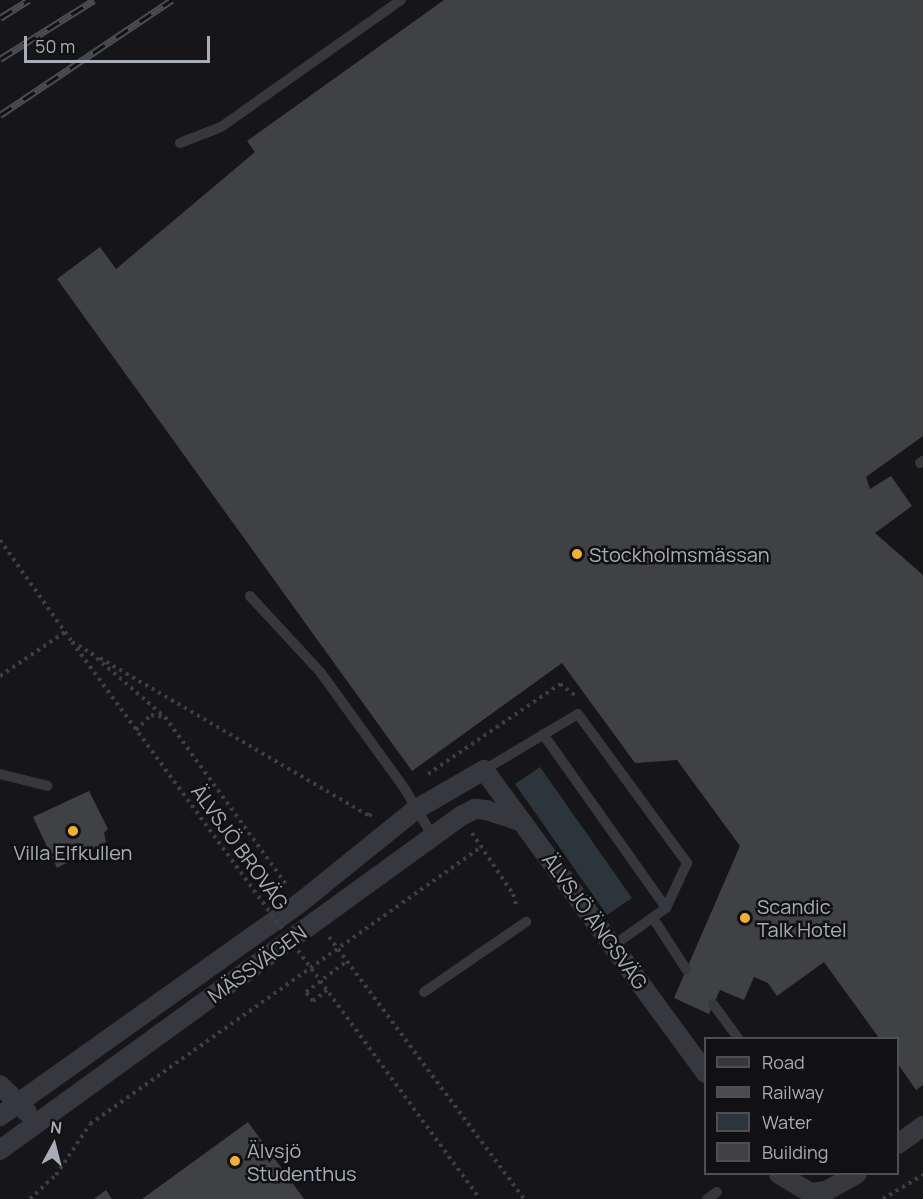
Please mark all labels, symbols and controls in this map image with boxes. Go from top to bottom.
scale bar [27,24,213,62]
text: 50 m [35,34,75,58]
place label: Stockholmsmässan [589,542,770,566]
marker: Stockholmsmässan [570,547,584,561]
street label: ÄLVSJÖ BROVÄG [187,780,293,914]
marker: Villa Elfkullen [66,824,80,838]
place label: Villa Elfkullen [14,840,132,864]
street label: ÄLVSJÖ ÄNGSVÄG [538,848,652,994]
place label: Scandic Talk Hotel [757,894,847,941]
marker: Scandic Talk Hotel [738,911,752,925]
street label: MÄSSVÄGEN [203,920,311,1008]
legend [704,1037,899,1175]
text: Road [762,1050,805,1074]
text: Railway [762,1080,824,1104]
text: Water [762,1110,812,1134]
north arrow [24,1115,84,1175]
text: N [49,1116,63,1139]
place label: Älvsjö Studenthus [247,1138,357,1185]
text: Building [762,1140,828,1164]
marker: Älvsjö Studenthus [228,1154,242,1168]

